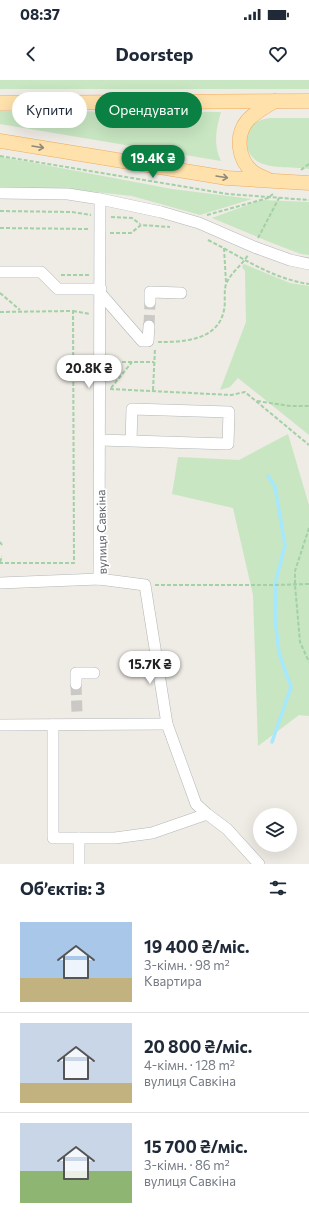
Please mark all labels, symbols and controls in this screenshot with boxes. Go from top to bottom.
text: 08:37 [20,5,60,23]
icon: back [20,43,42,65]
text: Doorstep [116,43,193,65]
icon: heart [267,43,289,65]
chip: Купити [12,92,87,128]
chip: Орендувати [95,92,202,128]
one-way arrow [32,143,45,151]
pin: 19.4K ₴ [116,145,190,179]
text: 19.4K ₴ [131,150,175,166]
one-way arrow [215,173,228,181]
pin: 20.8K ₴ [52,355,126,389]
text: 20.8K ₴ [66,360,112,376]
street label: вулиця Савкіна [93,489,109,575]
pin: 15.7K ₴ [113,651,187,685]
text: 15.7K ₴ [128,656,172,672]
map controls [253,808,297,852]
button: layers [253,808,297,852]
icon: filters [267,877,289,899]
text: Об’єктів: 3 [20,878,105,899]
text: 19 400 ₴/міс. [144,936,250,957]
icon: home [52,938,100,986]
text: 3-кімн. · 98 m² [144,957,230,973]
text: Квартира [144,973,202,989]
text: 20 800 ₴/міс. [144,1036,252,1057]
icon: home [52,1039,100,1087]
text: 4-кімн. · 128 m² [144,1057,235,1073]
text: вулиця Савкіна [144,1073,236,1089]
text: 15 700 ₴/міс. [144,1136,248,1157]
icon: home [52,1139,100,1187]
text: 3-кімн. · 86 m² [144,1157,230,1173]
text: вулиця Савкіна [144,1173,236,1189]

